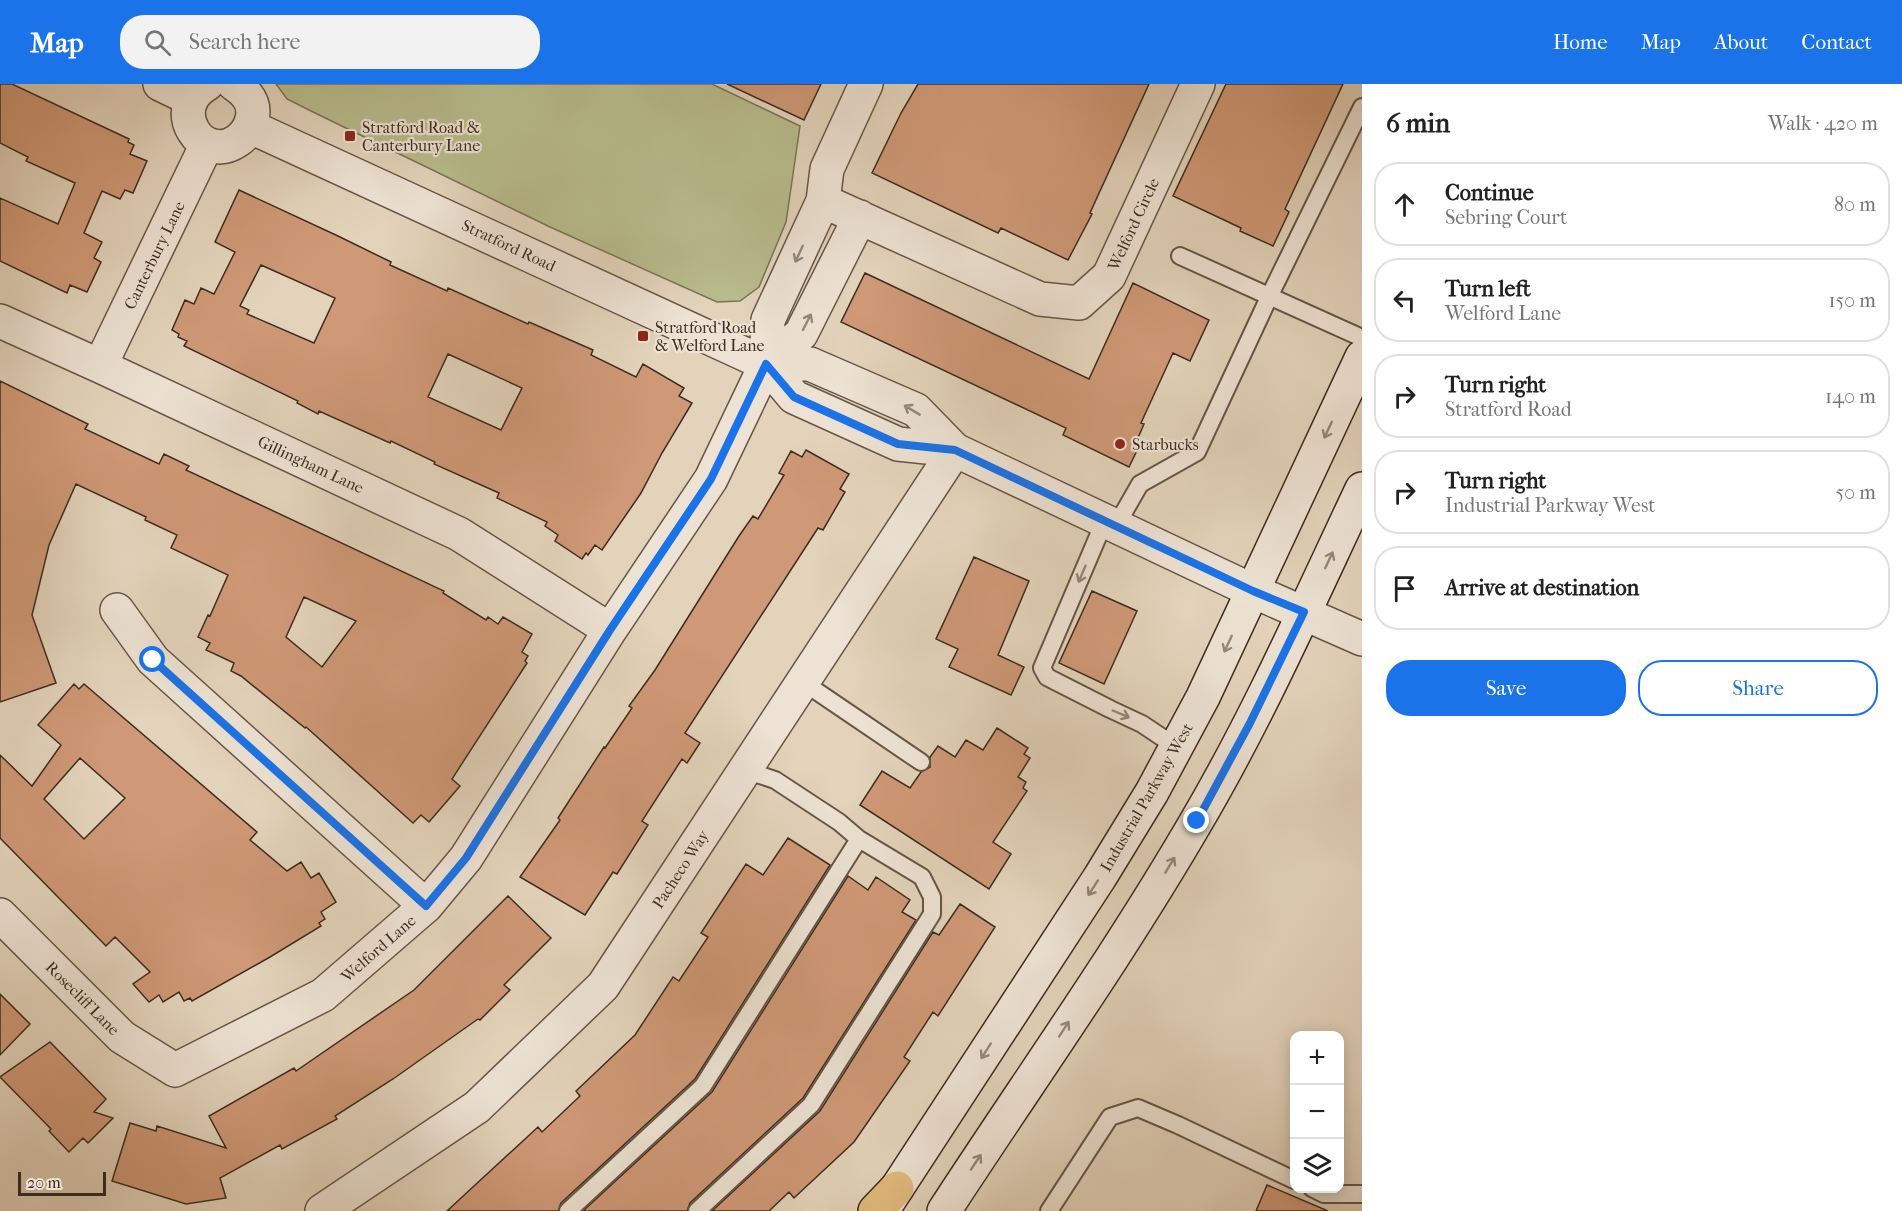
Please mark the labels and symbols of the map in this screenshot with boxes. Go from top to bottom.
place label: Stratford Road & Canterbury Lane [362,118,480,155]
marker: Stratford Road & Canterbury Lane [343,129,357,143]
street label: Welford Circle [1103,175,1163,274]
street label: Canterbury Lane [120,198,189,312]
street label: Stratford Road [459,215,559,276]
one-way arrow [792,245,804,263]
one-way arrow [801,314,813,332]
place label: Stratford Road & Welford Lane [655,318,765,355]
marker: Stratford Road & Welford Lane [636,329,650,343]
one-way arrow [904,404,921,417]
one-way arrow [1321,421,1333,439]
street label: Gillingham Lane [255,432,367,497]
place label: Starbucks [1132,435,1199,454]
marker: Starbucks [1113,437,1127,451]
one-way arrow [1323,551,1335,569]
one-way arrow [1076,565,1087,583]
one-way arrow [1222,635,1234,653]
route start [139,646,165,672]
one-way arrow [1111,709,1129,720]
street label: Industrial Parkway West [1096,719,1197,875]
route end [1183,807,1209,833]
street label: Pacheco Way [648,826,713,912]
one-way arrow [1163,857,1176,874]
one-way arrow [1087,879,1099,896]
street label: Welford Lane [336,911,420,987]
street label: Rosecliff Lane [42,957,124,1039]
one-way arrow [1058,1022,1070,1038]
one-way arrow [980,1042,992,1059]
one-way arrow [970,1154,982,1171]
scale bar [18,1169,106,1196]

